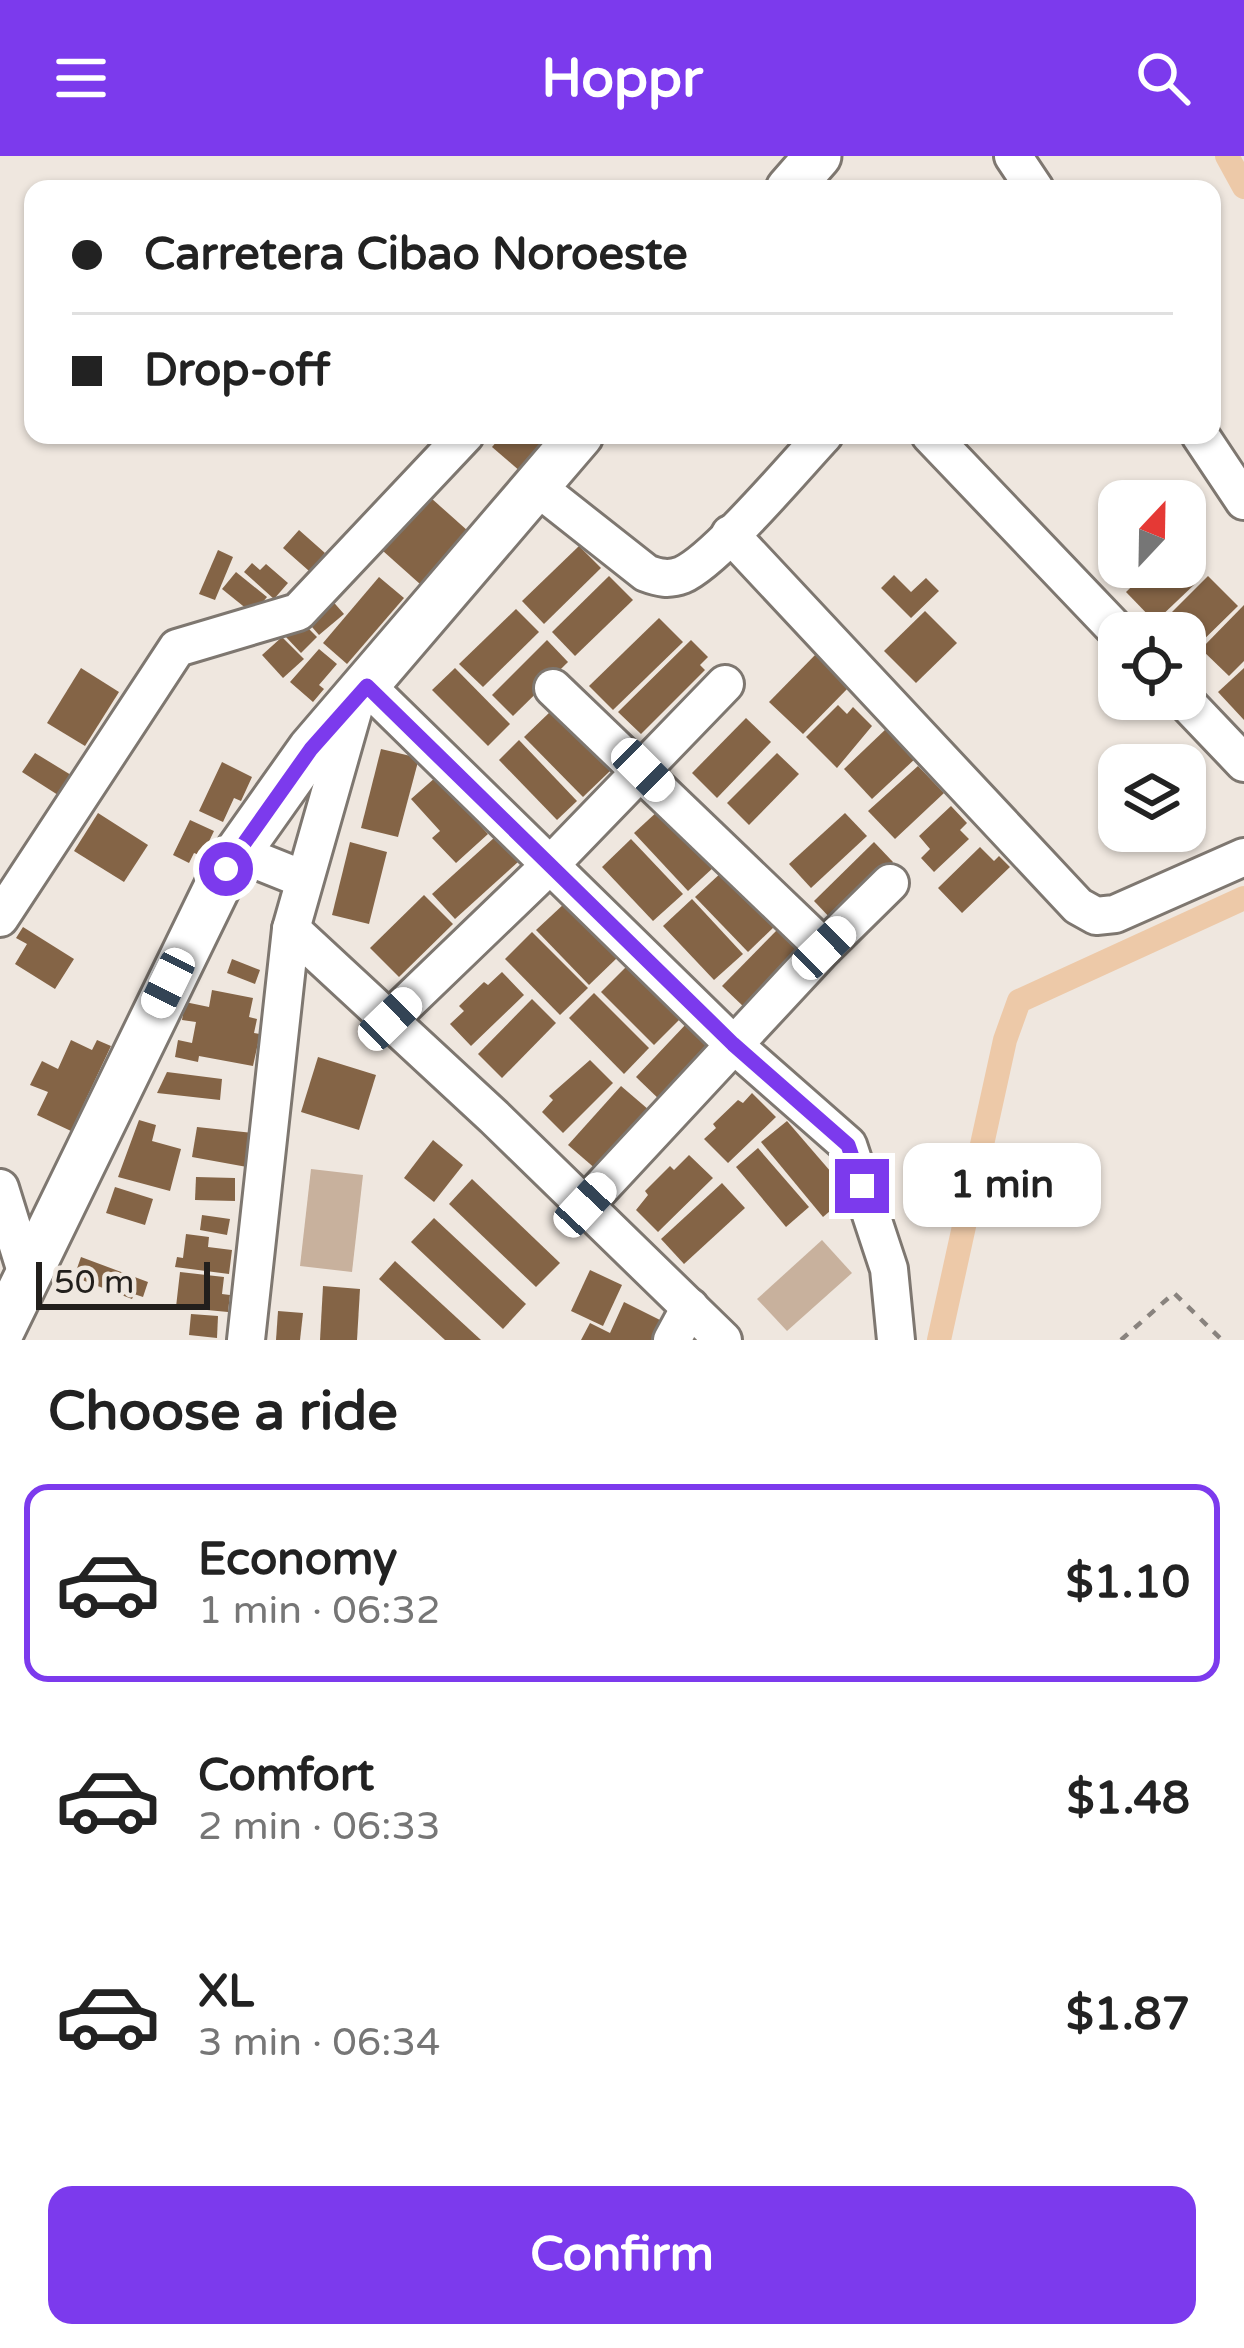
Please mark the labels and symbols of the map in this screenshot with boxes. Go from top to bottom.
north arrow [1098,480,1206,588]
car [605,732,681,808]
route start [199,842,253,896]
car [786,910,862,986]
car [136,943,200,1023]
car [352,981,428,1057]
callout: 1 min [904,1144,1102,1228]
route end [835,1159,889,1213]
car [547,1166,623,1244]
scale bar [36,1256,210,1309]

